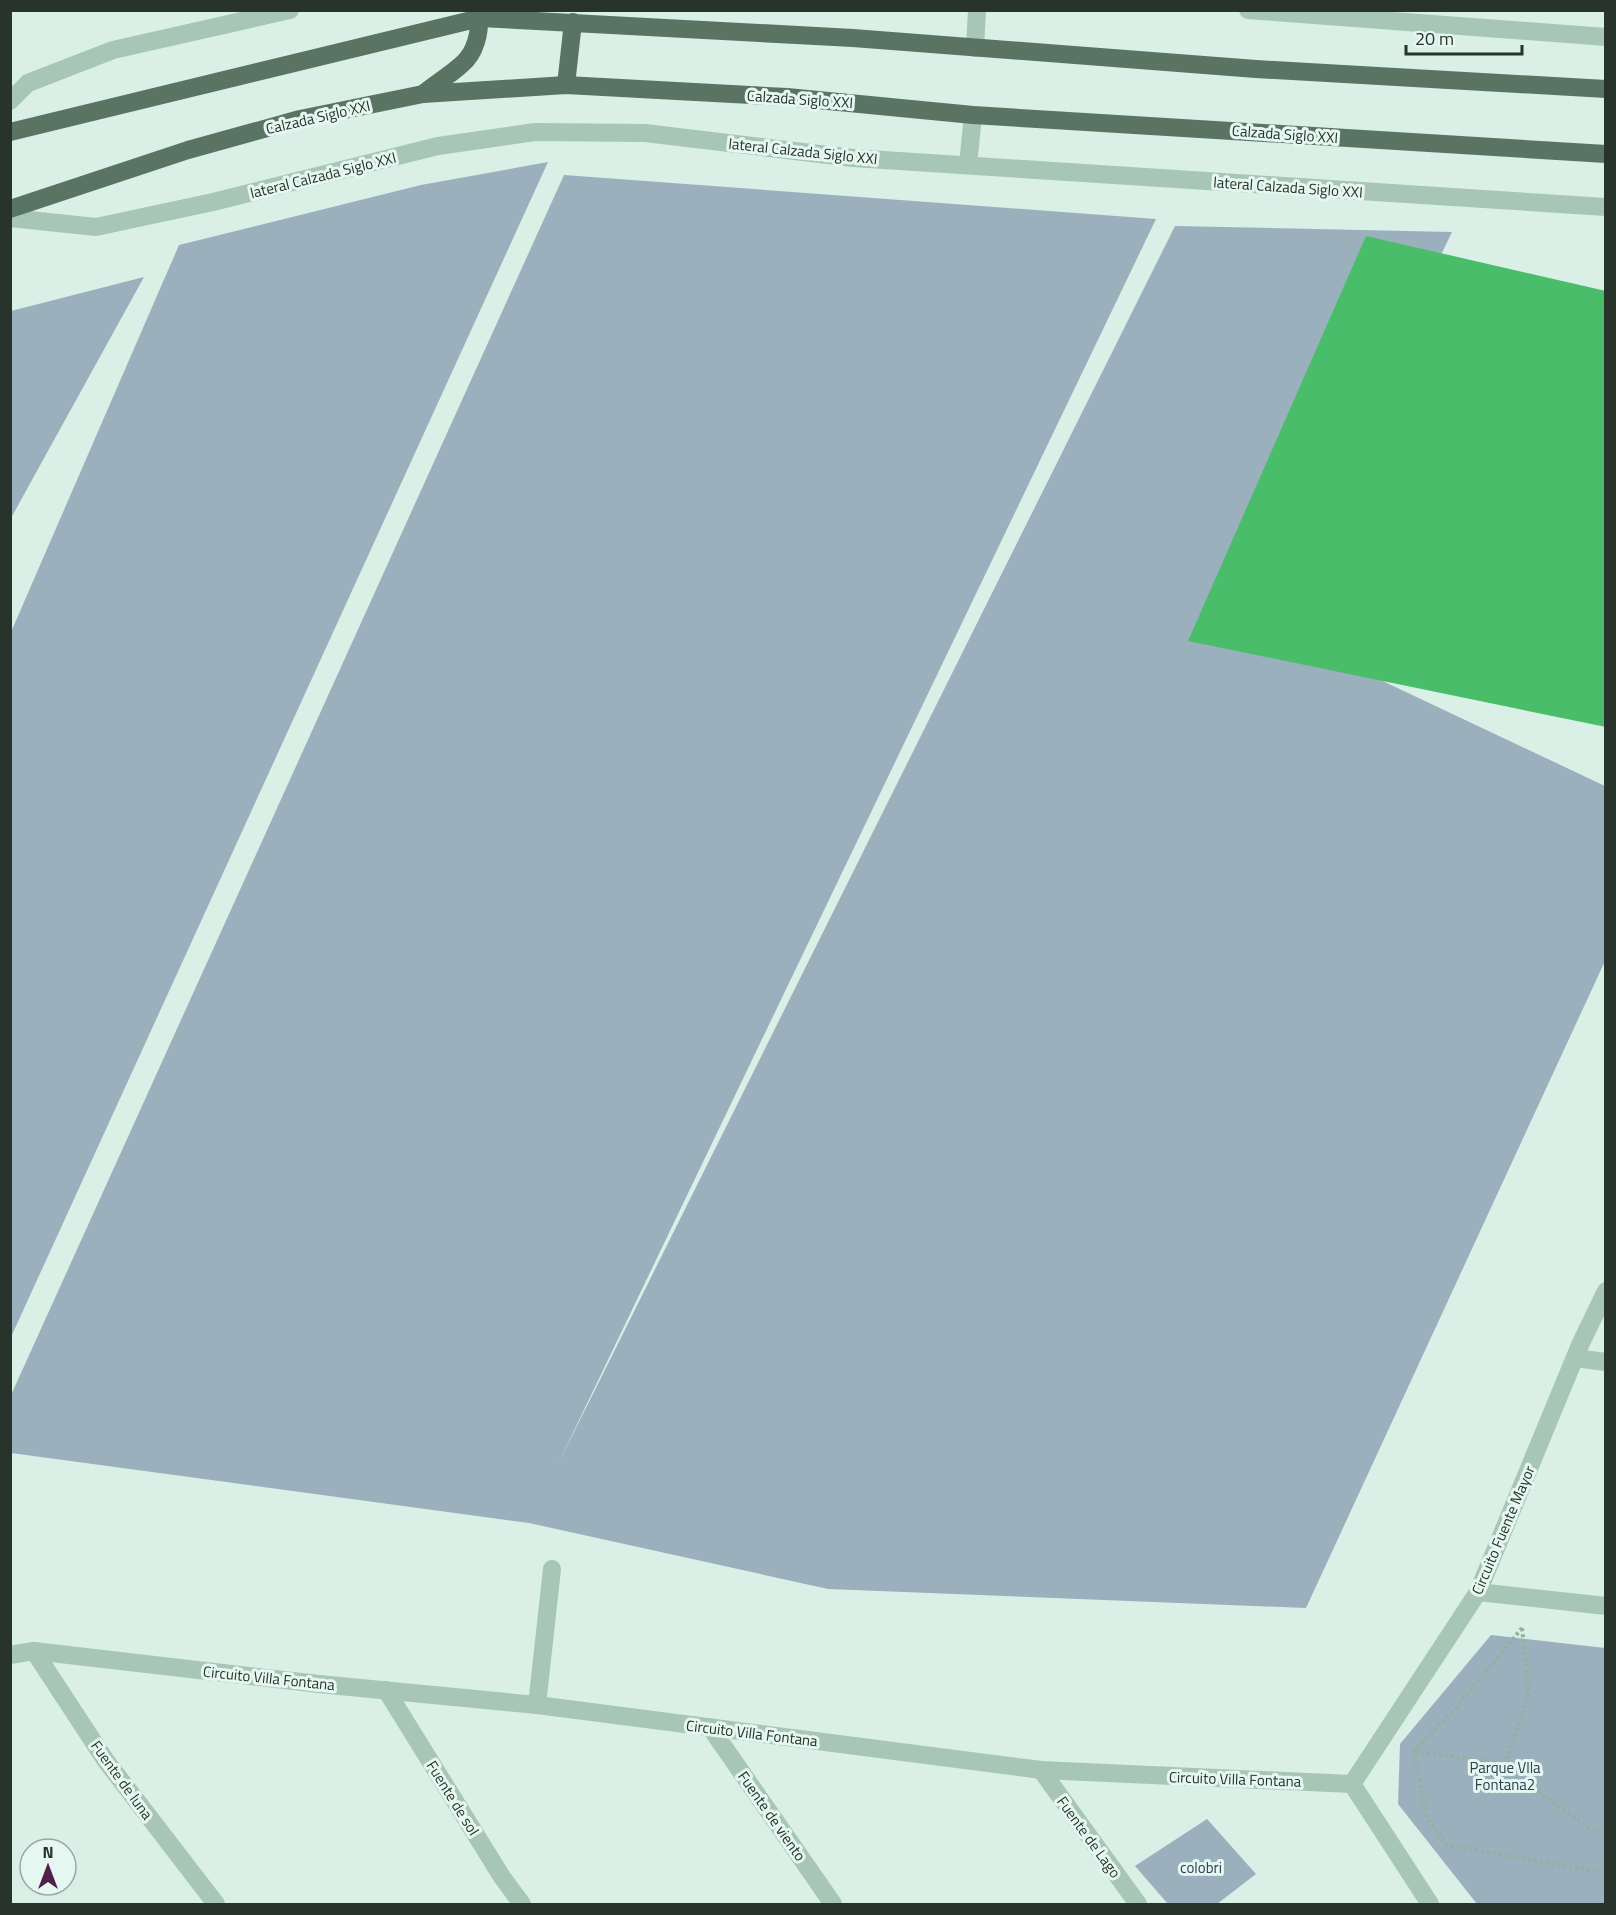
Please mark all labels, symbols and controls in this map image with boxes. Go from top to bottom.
scale bar [1406,18,1522,56]
text: 20 m [1415,25,1454,52]
street label: Calzada Siglo XXI [746,84,854,114]
street label: Calzada Siglo XXI [264,94,372,140]
street label: Calzada Siglo XXI [1231,119,1339,149]
street label: lateral Calzada Siglo XXI [727,132,879,170]
street label: lateral Calzada Siglo XXI [248,146,398,204]
street label: lateral Calzada Siglo XXI [1212,170,1364,204]
street label: Circuito Fuente Mayor [1465,1462,1541,1598]
street label: Circuito Villa Fontana [202,1660,337,1696]
street label: Circuito Villa Fontana [685,1714,820,1753]
street label: Fuente de luna [85,1736,159,1825]
street label: Fuente de sol [421,1756,485,1840]
park label: Parque Vlla Fontana2 [1469,1756,1541,1796]
street label: Circuito Villa Fontana [1168,1765,1302,1793]
street label: Fuente de viento [732,1766,812,1866]
street label: Fuente de Lago [1051,1791,1127,1883]
north arrow [18,1837,78,1897]
text: N [42,1840,54,1864]
park label: colobri [1180,1856,1222,1879]

